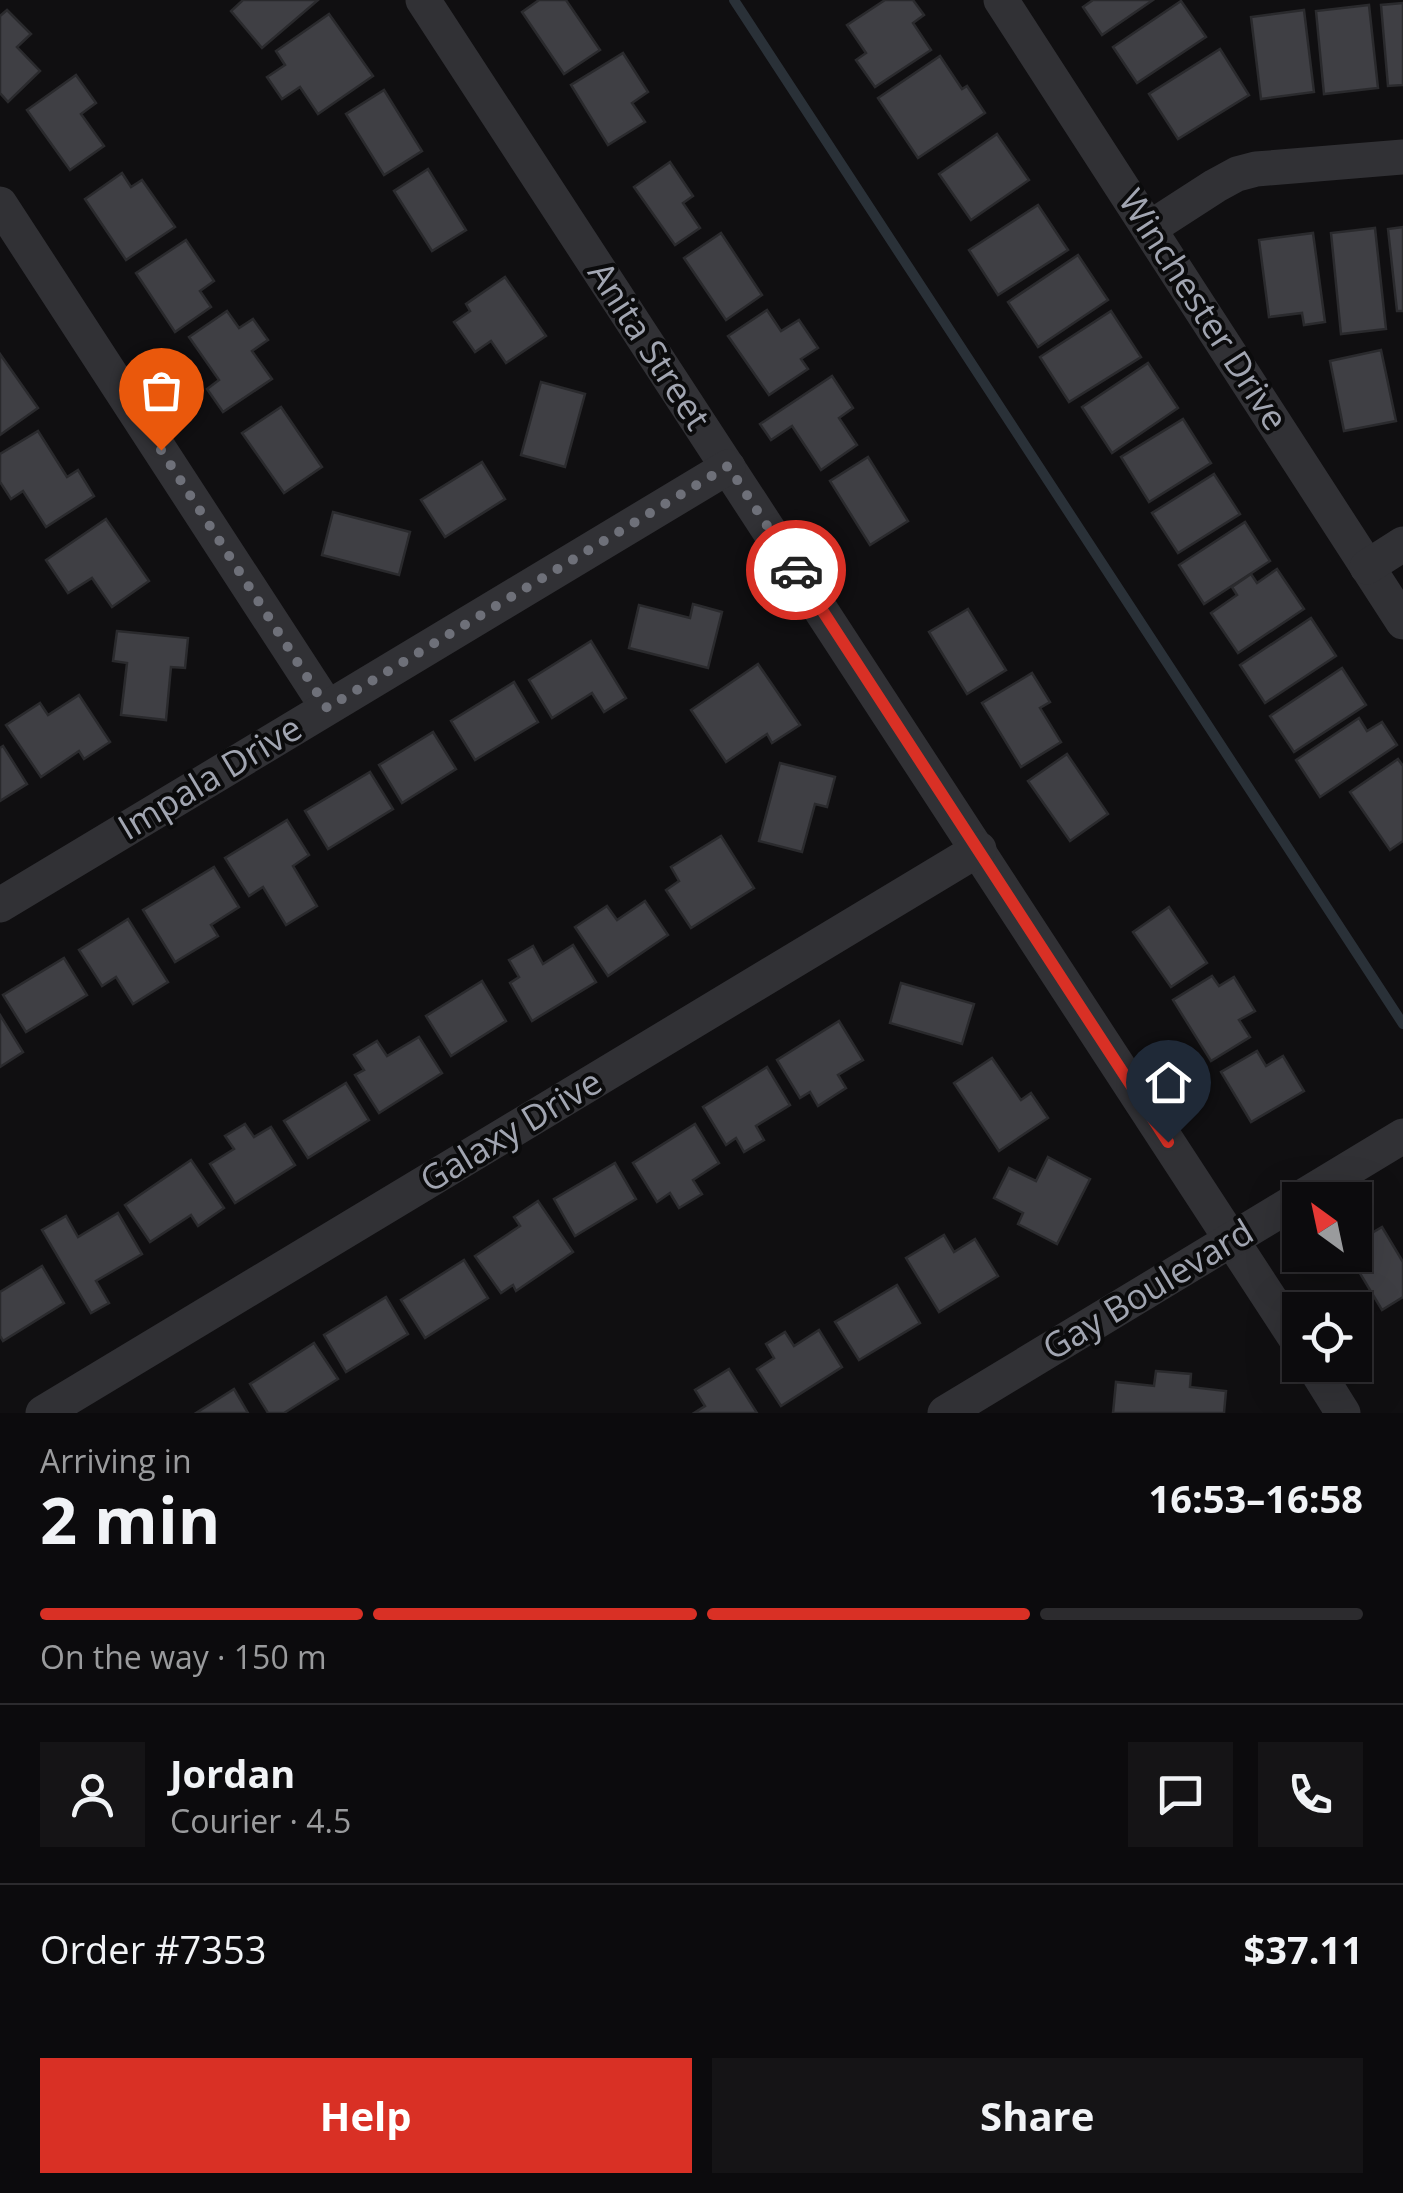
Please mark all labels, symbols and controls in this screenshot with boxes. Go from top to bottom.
street label: Winchester Drive [1109,180,1300,439]
street label: Anita Street [578,252,722,438]
pin [119,348,204,451]
icon: bag [134,363,189,418]
courier [746,520,846,620]
icon: car [769,543,824,598]
street label: Impala Drive [109,703,310,850]
pin [1126,1040,1211,1143]
icon: home [1141,1055,1196,1110]
street label: Galaxy Drive [411,1057,610,1202]
north arrow [1282,1182,1372,1272]
map controls [1282,1182,1372,1382]
street label: Gay Boulevard [1033,1207,1261,1370]
button: locate [1282,1292,1372,1382]
text: Arriving in [40,1439,192,1482]
text: 16:53–16:58 [1149,1472,1363,1524]
text: 2 min [40,1475,220,1563]
text: On the way · 150 m [40,1635,327,1678]
button: person [40,1742,145,1847]
button: chat [1128,1742,1233,1847]
button: phone [1258,1742,1363,1847]
text: Jordan [170,1747,295,1799]
text: Courier · 4.5 [170,1799,351,1842]
text: Order #7353 [40,1923,267,1975]
text: $37.11 [1244,1923,1363,1975]
button: Help [40,2058,692,2173]
button: Share [712,2058,1363,2173]

